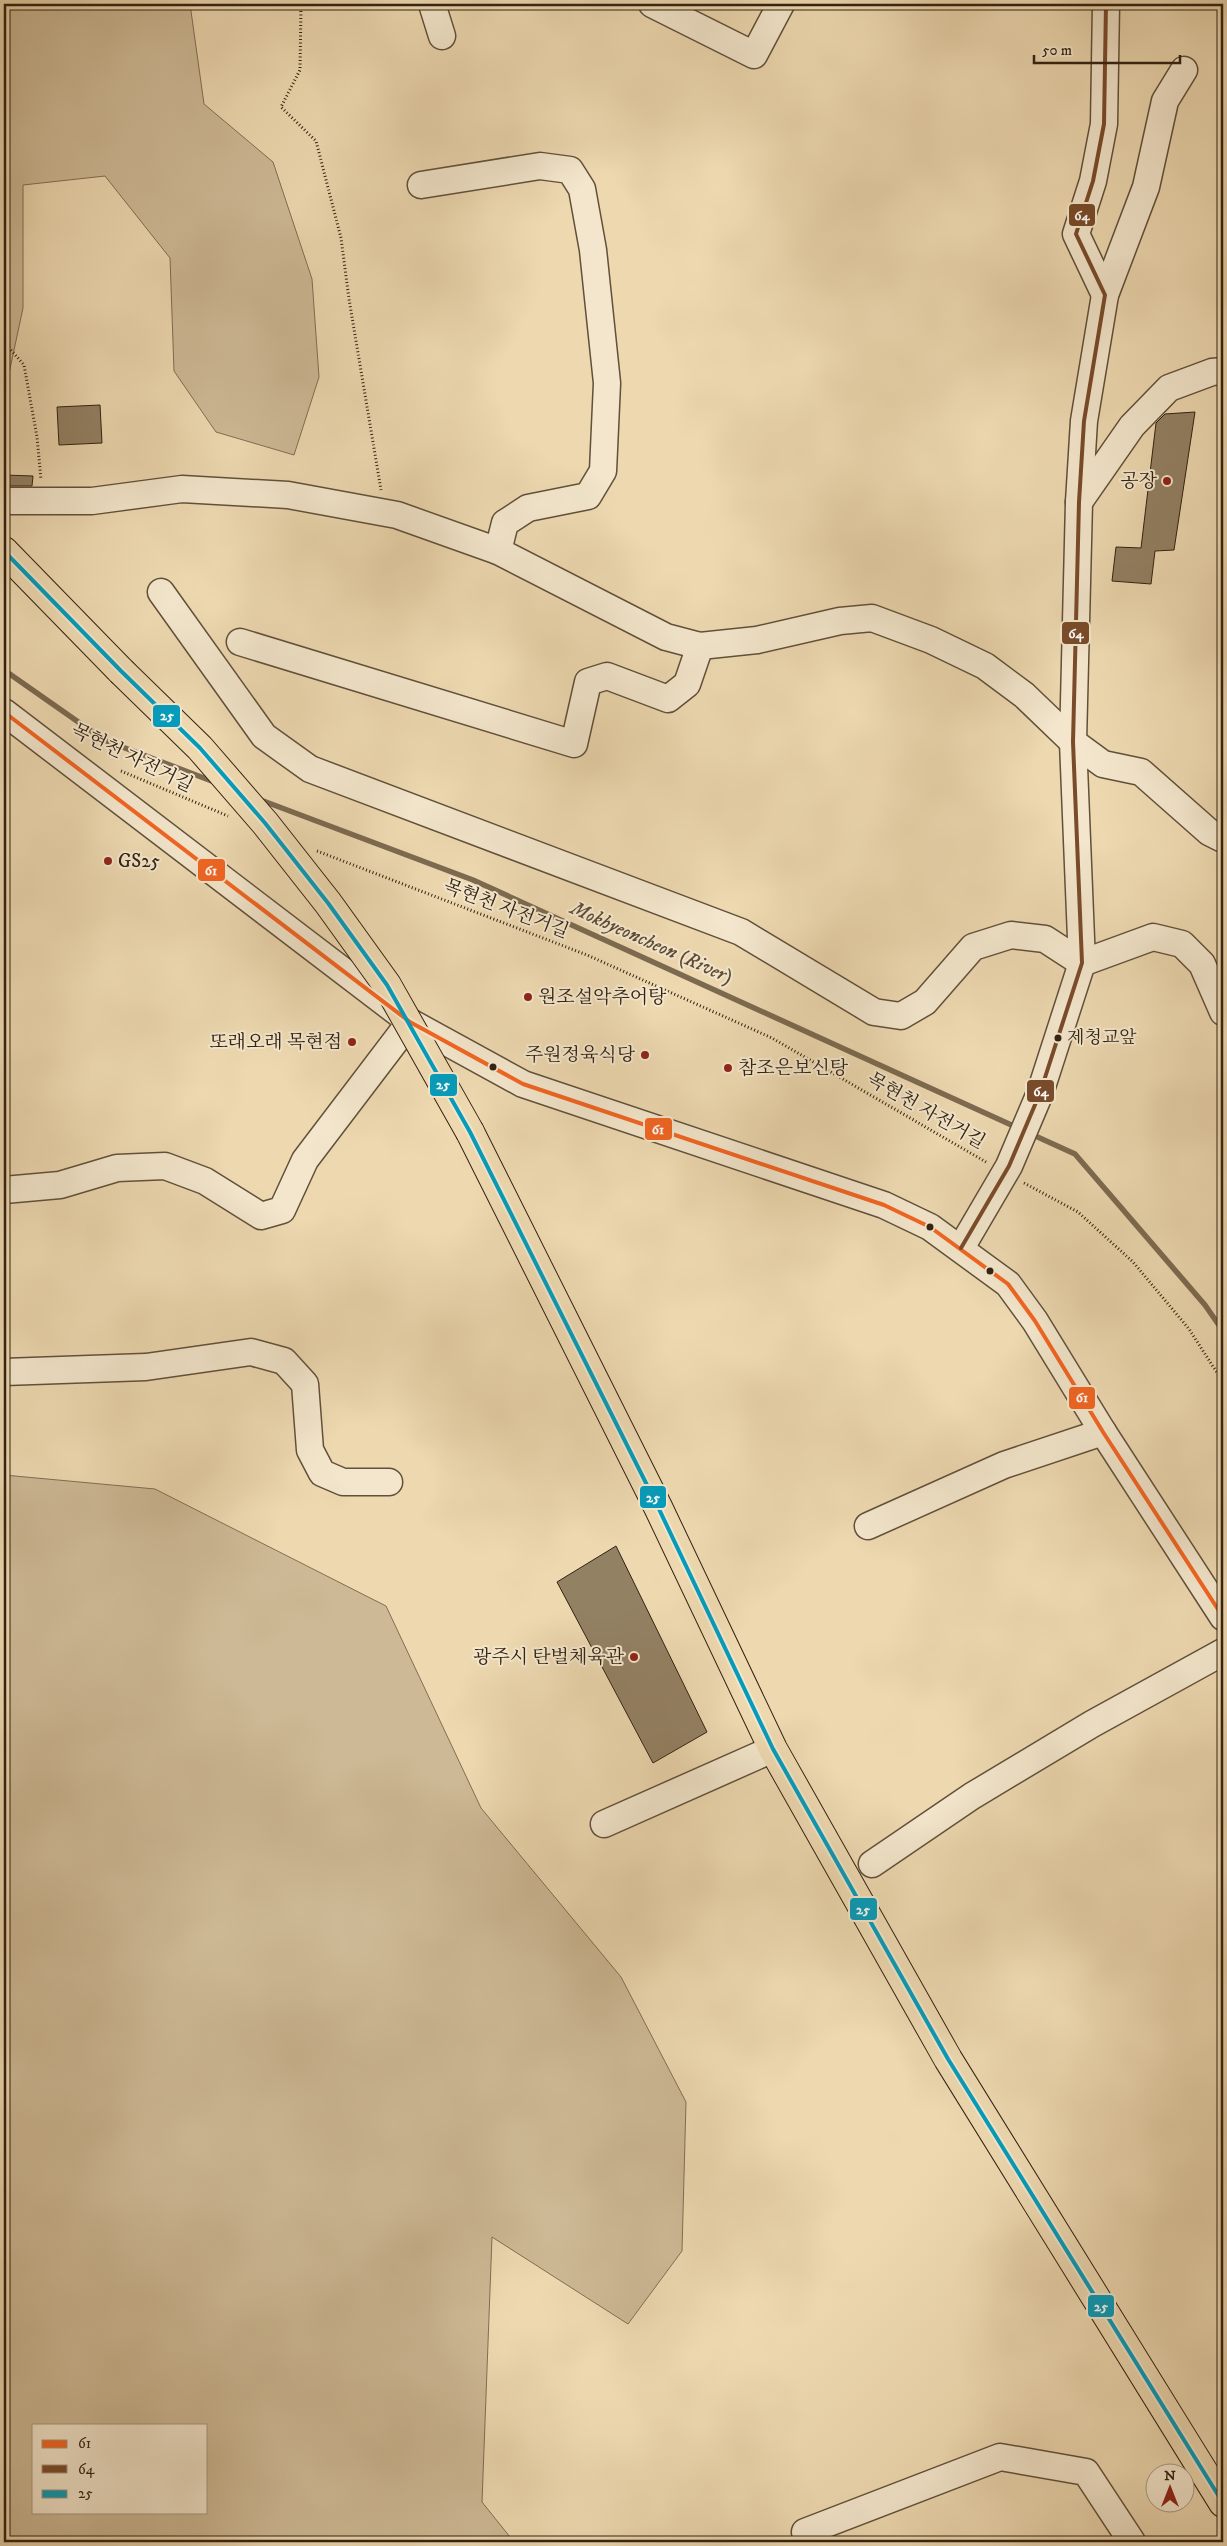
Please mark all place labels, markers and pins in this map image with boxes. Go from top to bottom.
place label: 공장 [1120,470,1158,493]
marker: 공장 [1161,475,1173,487]
place label: GS25 [118,850,160,873]
marker: GS25 [102,855,114,867]
place label: 원조설악추어탕 [538,986,667,1009]
marker: 원조설악추어탕 [522,991,534,1003]
place label: 제청교앞 [1067,1027,1137,1049]
place label: 또래오래 목현점 [209,1031,342,1054]
marker: 제청교앞 [1053,1033,1063,1043]
marker: 또래오래 목현점 [346,1036,358,1048]
place label: 주원정육식당 [525,1044,636,1067]
marker: 주원정육식당 [639,1049,651,1061]
place label: 참조은보신탕 [738,1057,849,1080]
unlabelled marker [488,1062,498,1072]
marker: 참조은보신탕 [722,1062,734,1074]
unlabelled marker [925,1222,935,1232]
unlabelled marker [985,1266,995,1276]
place label: 광주시 탄벌체육관 [473,1646,625,1669]
marker: 광주시 탄벌체육관 [628,1651,640,1663]

